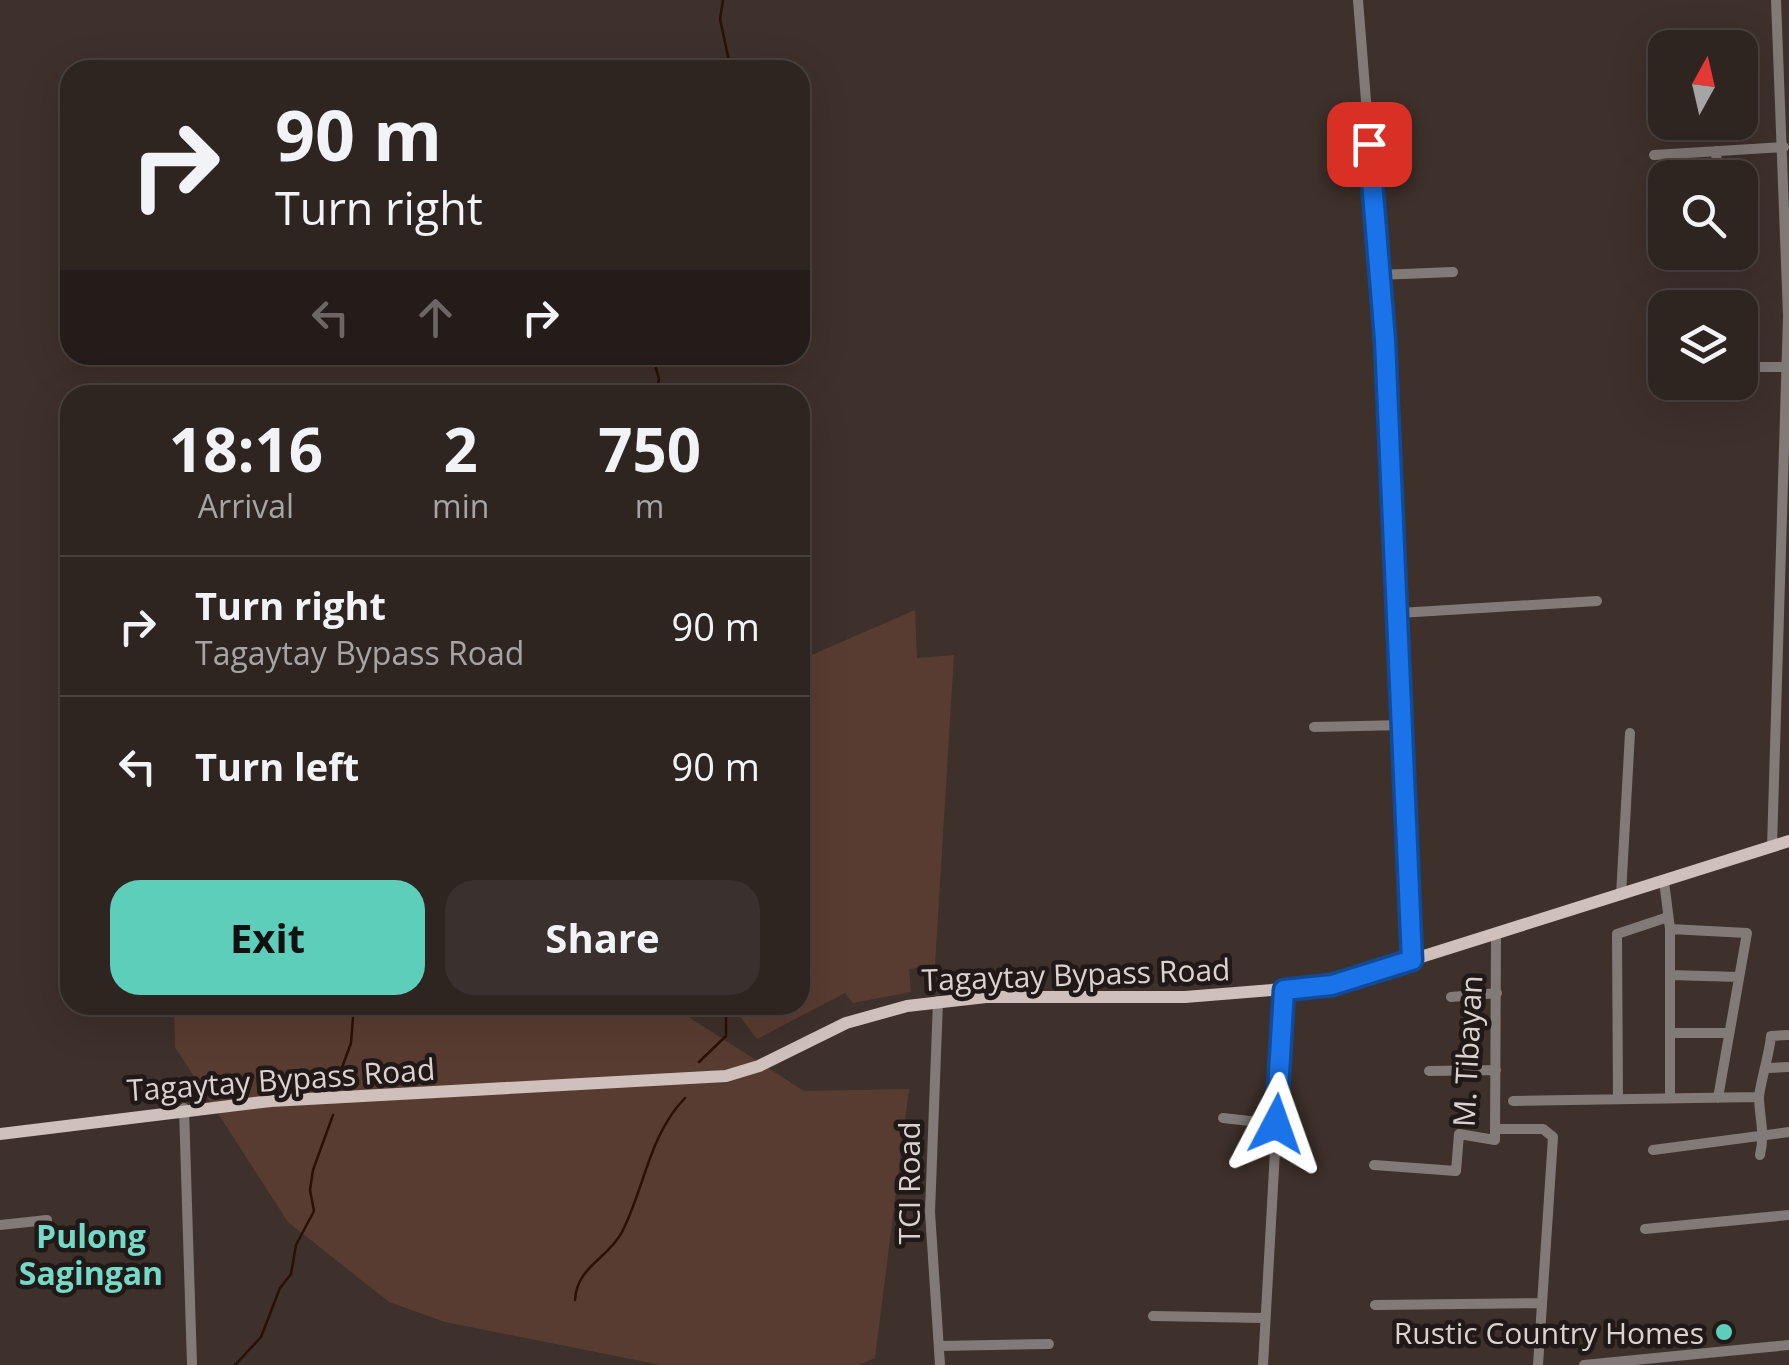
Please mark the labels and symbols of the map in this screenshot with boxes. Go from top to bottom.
north arrow [1648,30,1758,140]
pin [1327,102,1412,187]
street label: Tagaytay Bypass Road [921,948,1231,1000]
street label: M. Tibayan [1443,974,1491,1128]
street label: Tagaytay Bypass Road [126,1048,436,1110]
position arrow [1224,1072,1328,1176]
street label: TCI Road [888,1121,929,1245]
district label: Pulong Sagingan [19,1214,163,1294]
place label: Rustic Country Homes [1394,1312,1704,1353]
marker: Rustic Country Homes [1713,1321,1735,1343]

